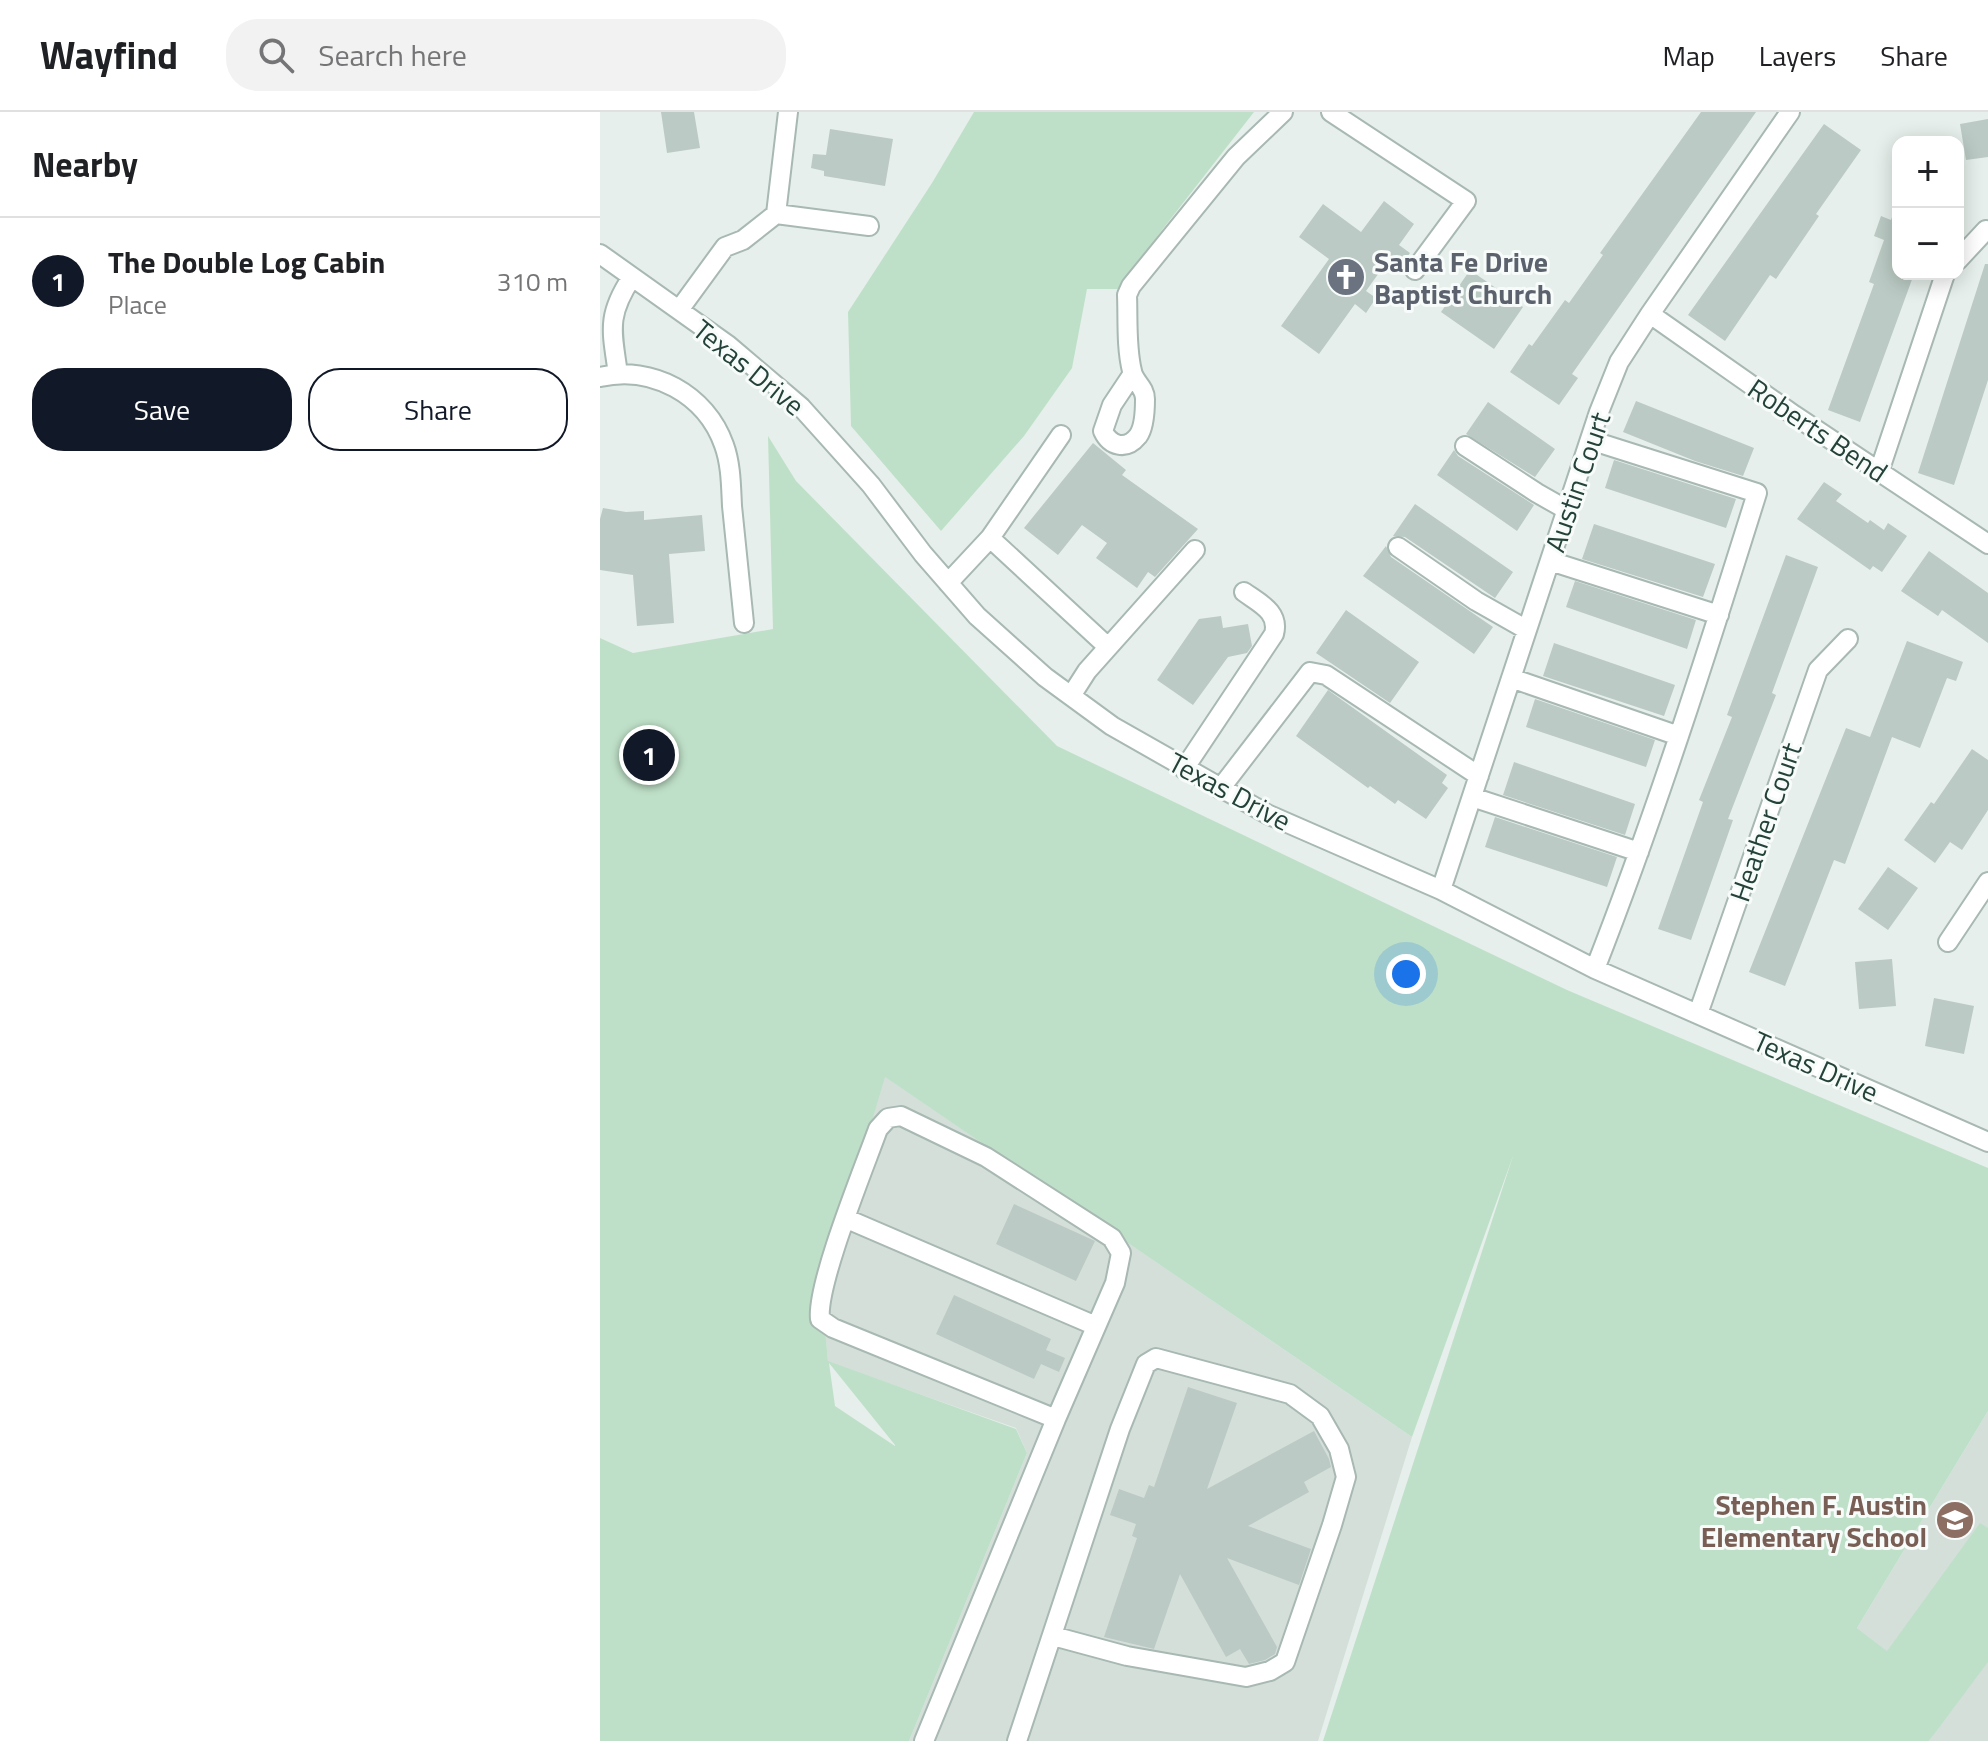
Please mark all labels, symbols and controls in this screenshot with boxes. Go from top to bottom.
search box [226,19,786,91]
text: Wayfind [40,26,178,84]
text: Search here [318,32,467,78]
icon: search [254,33,298,77]
text: Map [1662,34,1715,77]
text: Layers [1759,34,1836,77]
text: Share [1880,34,1948,77]
map controls [1892,136,1964,280]
button: + [1892,136,1964,208]
text: Nearby [32,138,138,190]
button: − [1892,208,1964,280]
text: The Double Log Cabin [108,239,385,285]
place label: Santa Fe Drive Baptist Church [1374,240,1552,315]
church icon: Santa Fe Drive Baptist Church [1325,256,1367,298]
text: 1 [51,262,65,301]
text: 310 m [497,262,568,301]
text: Place [108,285,167,324]
street label: Texas Drive [684,308,814,426]
street label: Roberts Bend [1739,367,1897,493]
button: Save [32,368,292,451]
button: Share [308,368,568,451]
street label: Austin Court [1533,406,1621,558]
pin: 1 [623,725,675,785]
street label: Heather Court [1718,736,1812,907]
street label: Texas Drive [1161,741,1299,841]
your location [1386,954,1426,994]
street label: Texas Drive [1746,1019,1886,1113]
place label: Stephen F. Austin Elementary School [1701,1483,1927,1558]
school or university icon: Stephen F. Austin Elementary School [1934,1499,1976,1541]

